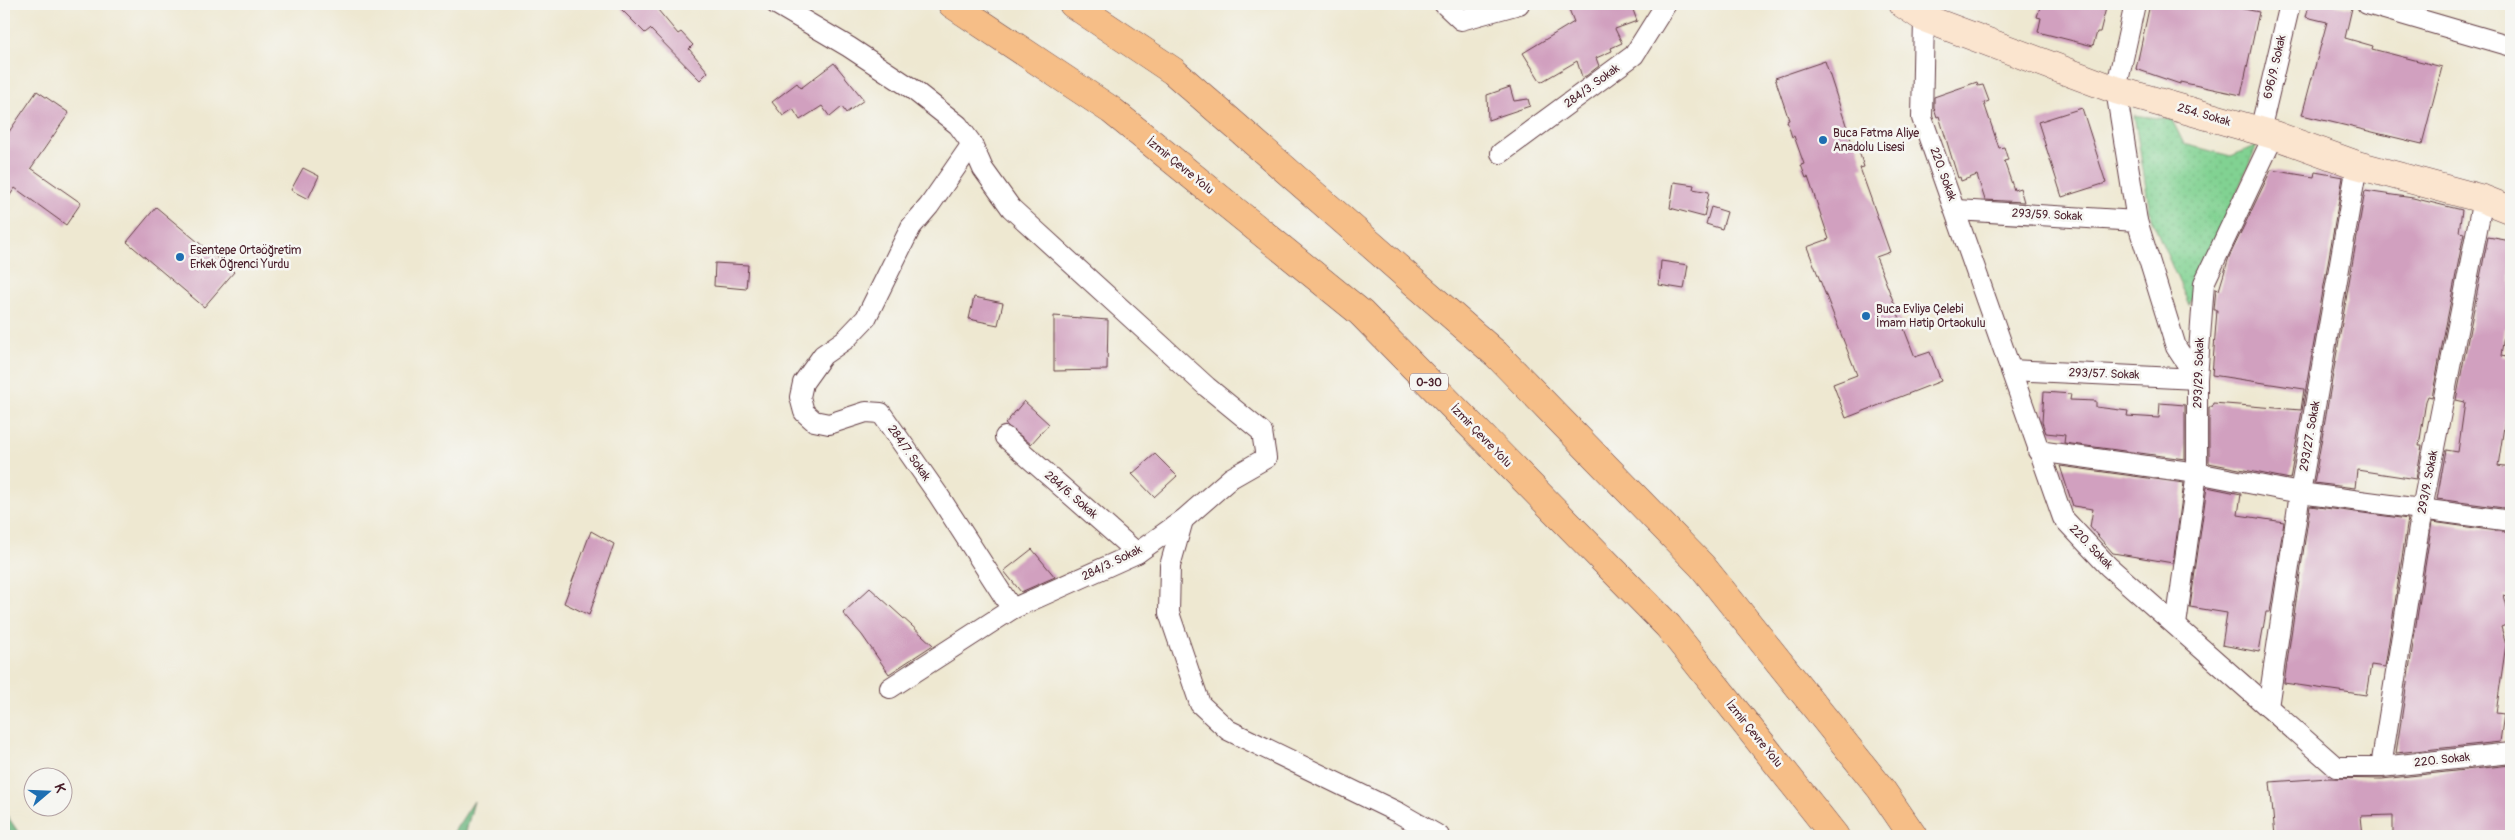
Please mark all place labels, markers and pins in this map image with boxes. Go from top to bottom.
place label: Buca Fatma Aliye Anadolu Lisesi [1833,126,1919,155]
marker: Buca Fatma Aliye Anadolu Lisesi [1817,134,1829,146]
place label: Esentepe Ortaöğretim Erkek Öğrenci Yurdu [190,243,302,272]
marker: Esentepe Ortaöğretim Erkek Öğrenci Yurdu [174,251,186,263]
place label: Buca Evliya Çelebi İmam Hatip Ortaokulu [1876,302,1986,331]
marker: Buca Evliya Çelebi İmam Hatip Ortaokulu [1860,310,1872,322]

